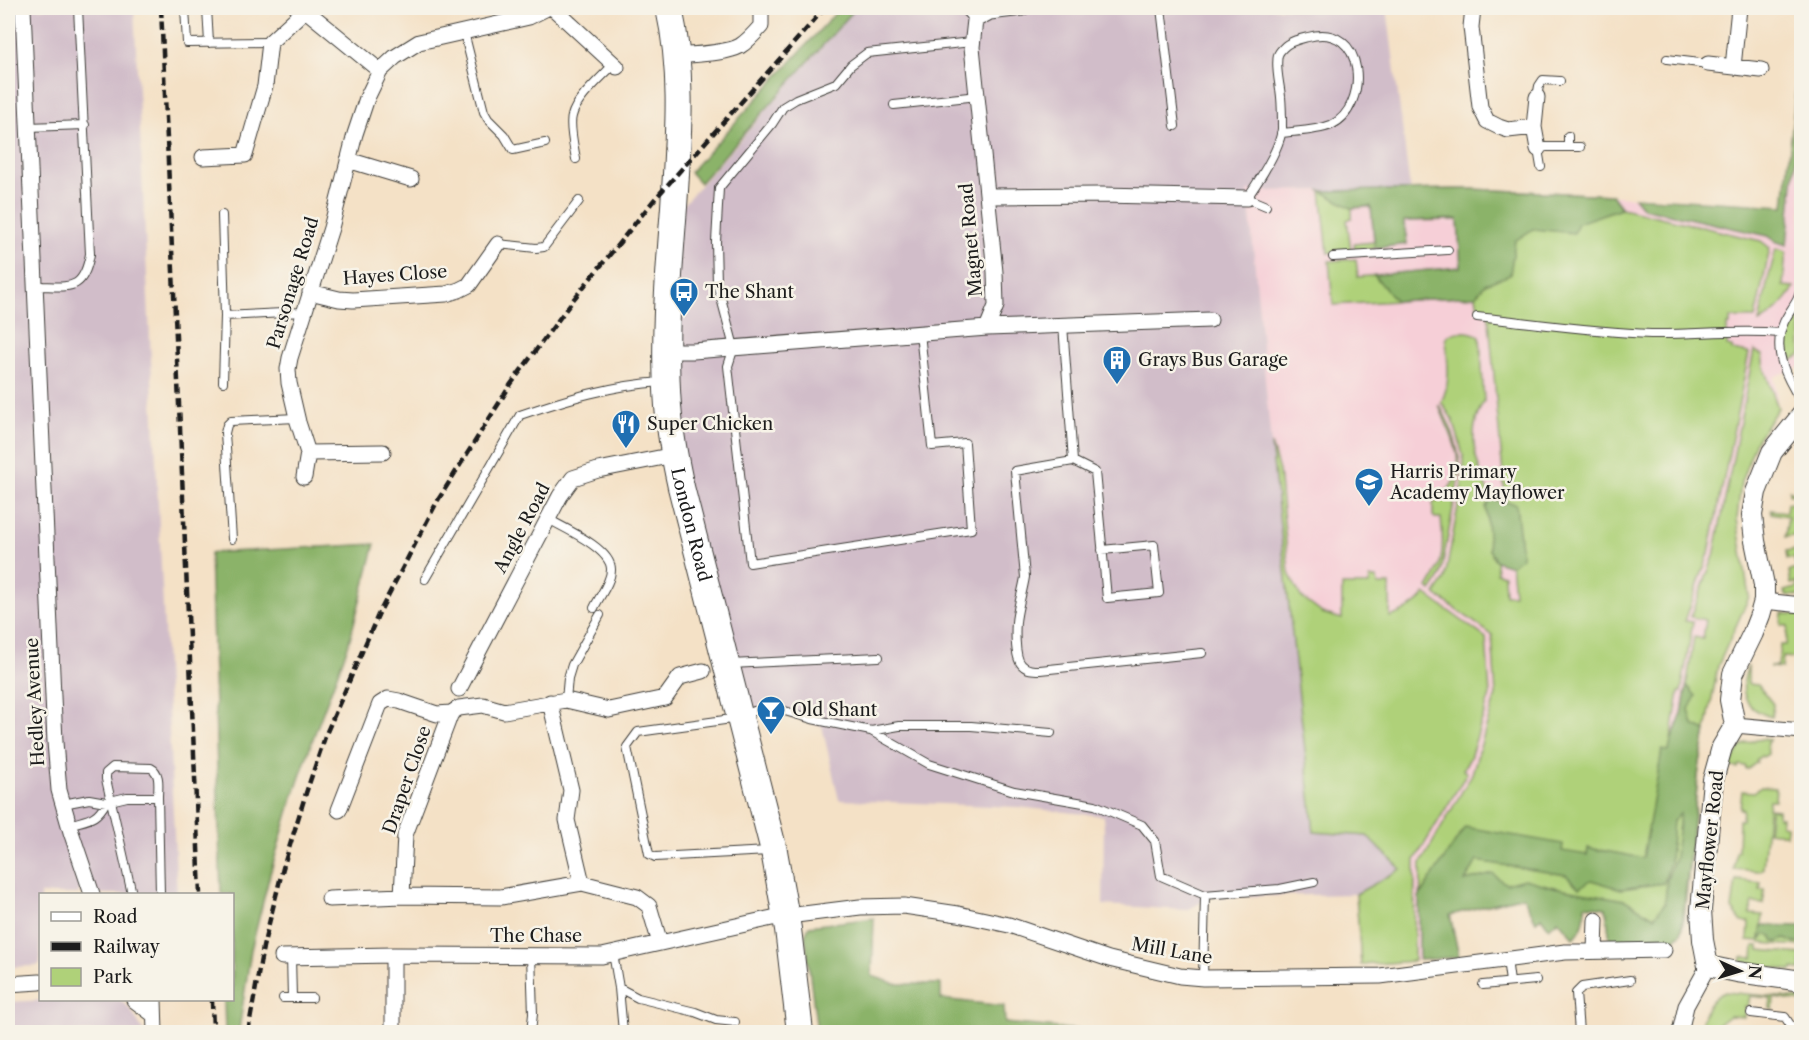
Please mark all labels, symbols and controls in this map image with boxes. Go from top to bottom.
street label: Magnet Road [955,182,987,298]
street label: Parsonage Road [262,214,324,352]
street label: Hayes Close [342,260,448,290]
bus stop icon: The Shant [668,276,700,318]
place label: The Shant [705,281,794,303]
building icon: Grays Bus Garage [1101,344,1133,386]
place label: Grays Bus Garage [1138,349,1288,371]
restaurant icon: Super Chicken [610,408,642,450]
place label: Super Chicken [647,413,773,435]
place label: Harris Primary Academy Mayflower [1389,461,1565,504]
street label: London Road [666,466,716,584]
school or university icon: Harris Primary Academy Mayflower [1353,466,1385,508]
street label: Angle Road [489,479,555,578]
street label: Hedley Avenue [21,637,49,767]
bar icon: Old Shant [755,694,787,736]
place label: Old Shant [792,699,878,721]
street label: Draper Close [378,723,436,837]
street label: Mayflower Road [1692,769,1728,911]
legend [39,893,234,1001]
text: Road [93,906,138,928]
street label: The Chase [490,925,582,947]
street label: Mill Lane [1130,933,1214,969]
text: Railway [93,936,161,958]
north arrow [1710,941,1770,1001]
text: N [1744,964,1765,980]
text: Park [93,966,134,988]

